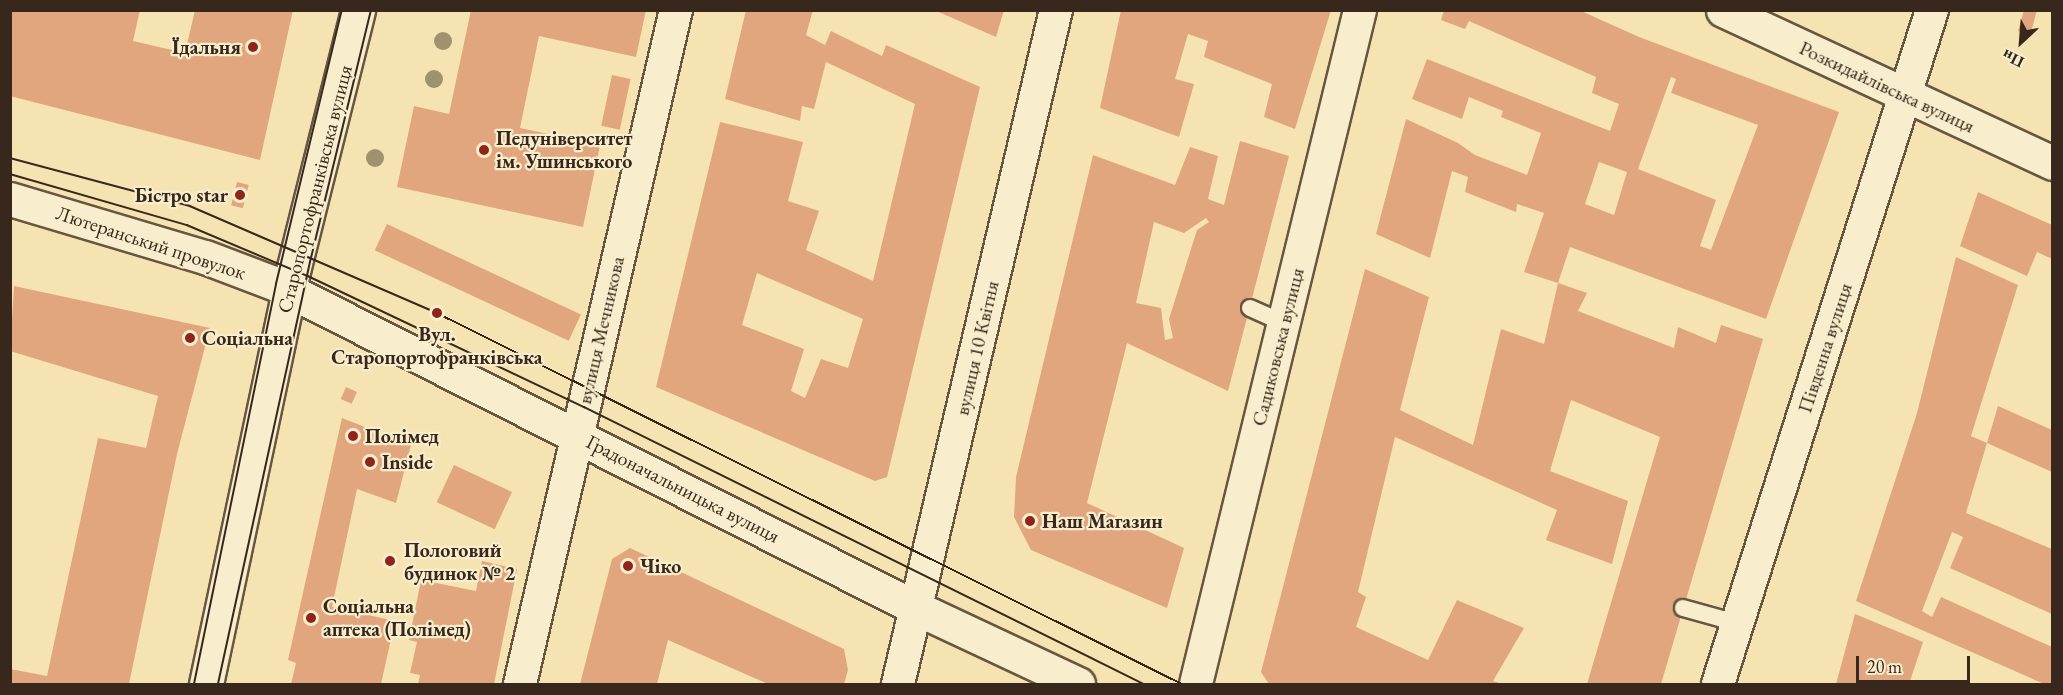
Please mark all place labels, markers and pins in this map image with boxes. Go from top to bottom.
place label: Їдальня [172,35,241,59]
marker: Їдальня [246,40,260,54]
place label: Педуніверситет ім. Ушинського [496,126,633,173]
marker: Педуніверситет ім. Ушинського [477,143,491,157]
place label: Бістро star [135,183,228,207]
marker: Бістро star [233,188,247,202]
marker: Вул. Старопортофранківська [430,306,444,320]
place label: Вул. Старопортофранківська [331,322,543,369]
place label: Соціальна [202,326,293,350]
marker: Соціальна [183,331,197,345]
place label: Полімед [365,424,439,448]
marker: Полімед [346,429,360,443]
place label: Inside [382,450,433,474]
marker: Inside [363,455,377,469]
place label: Наш Магазин [1042,509,1163,533]
marker: Наш Магазин [1023,514,1037,528]
place label: Пологовий будинок № 2 [404,538,515,585]
marker: Пологовий будинок № 2 [381,552,399,570]
place label: Чіко [640,554,681,578]
marker: Чіко [621,559,635,573]
place label: Соціальна аптека (Полімед) [323,594,471,641]
marker: Соціальна аптека (Полімед) [304,611,318,625]

